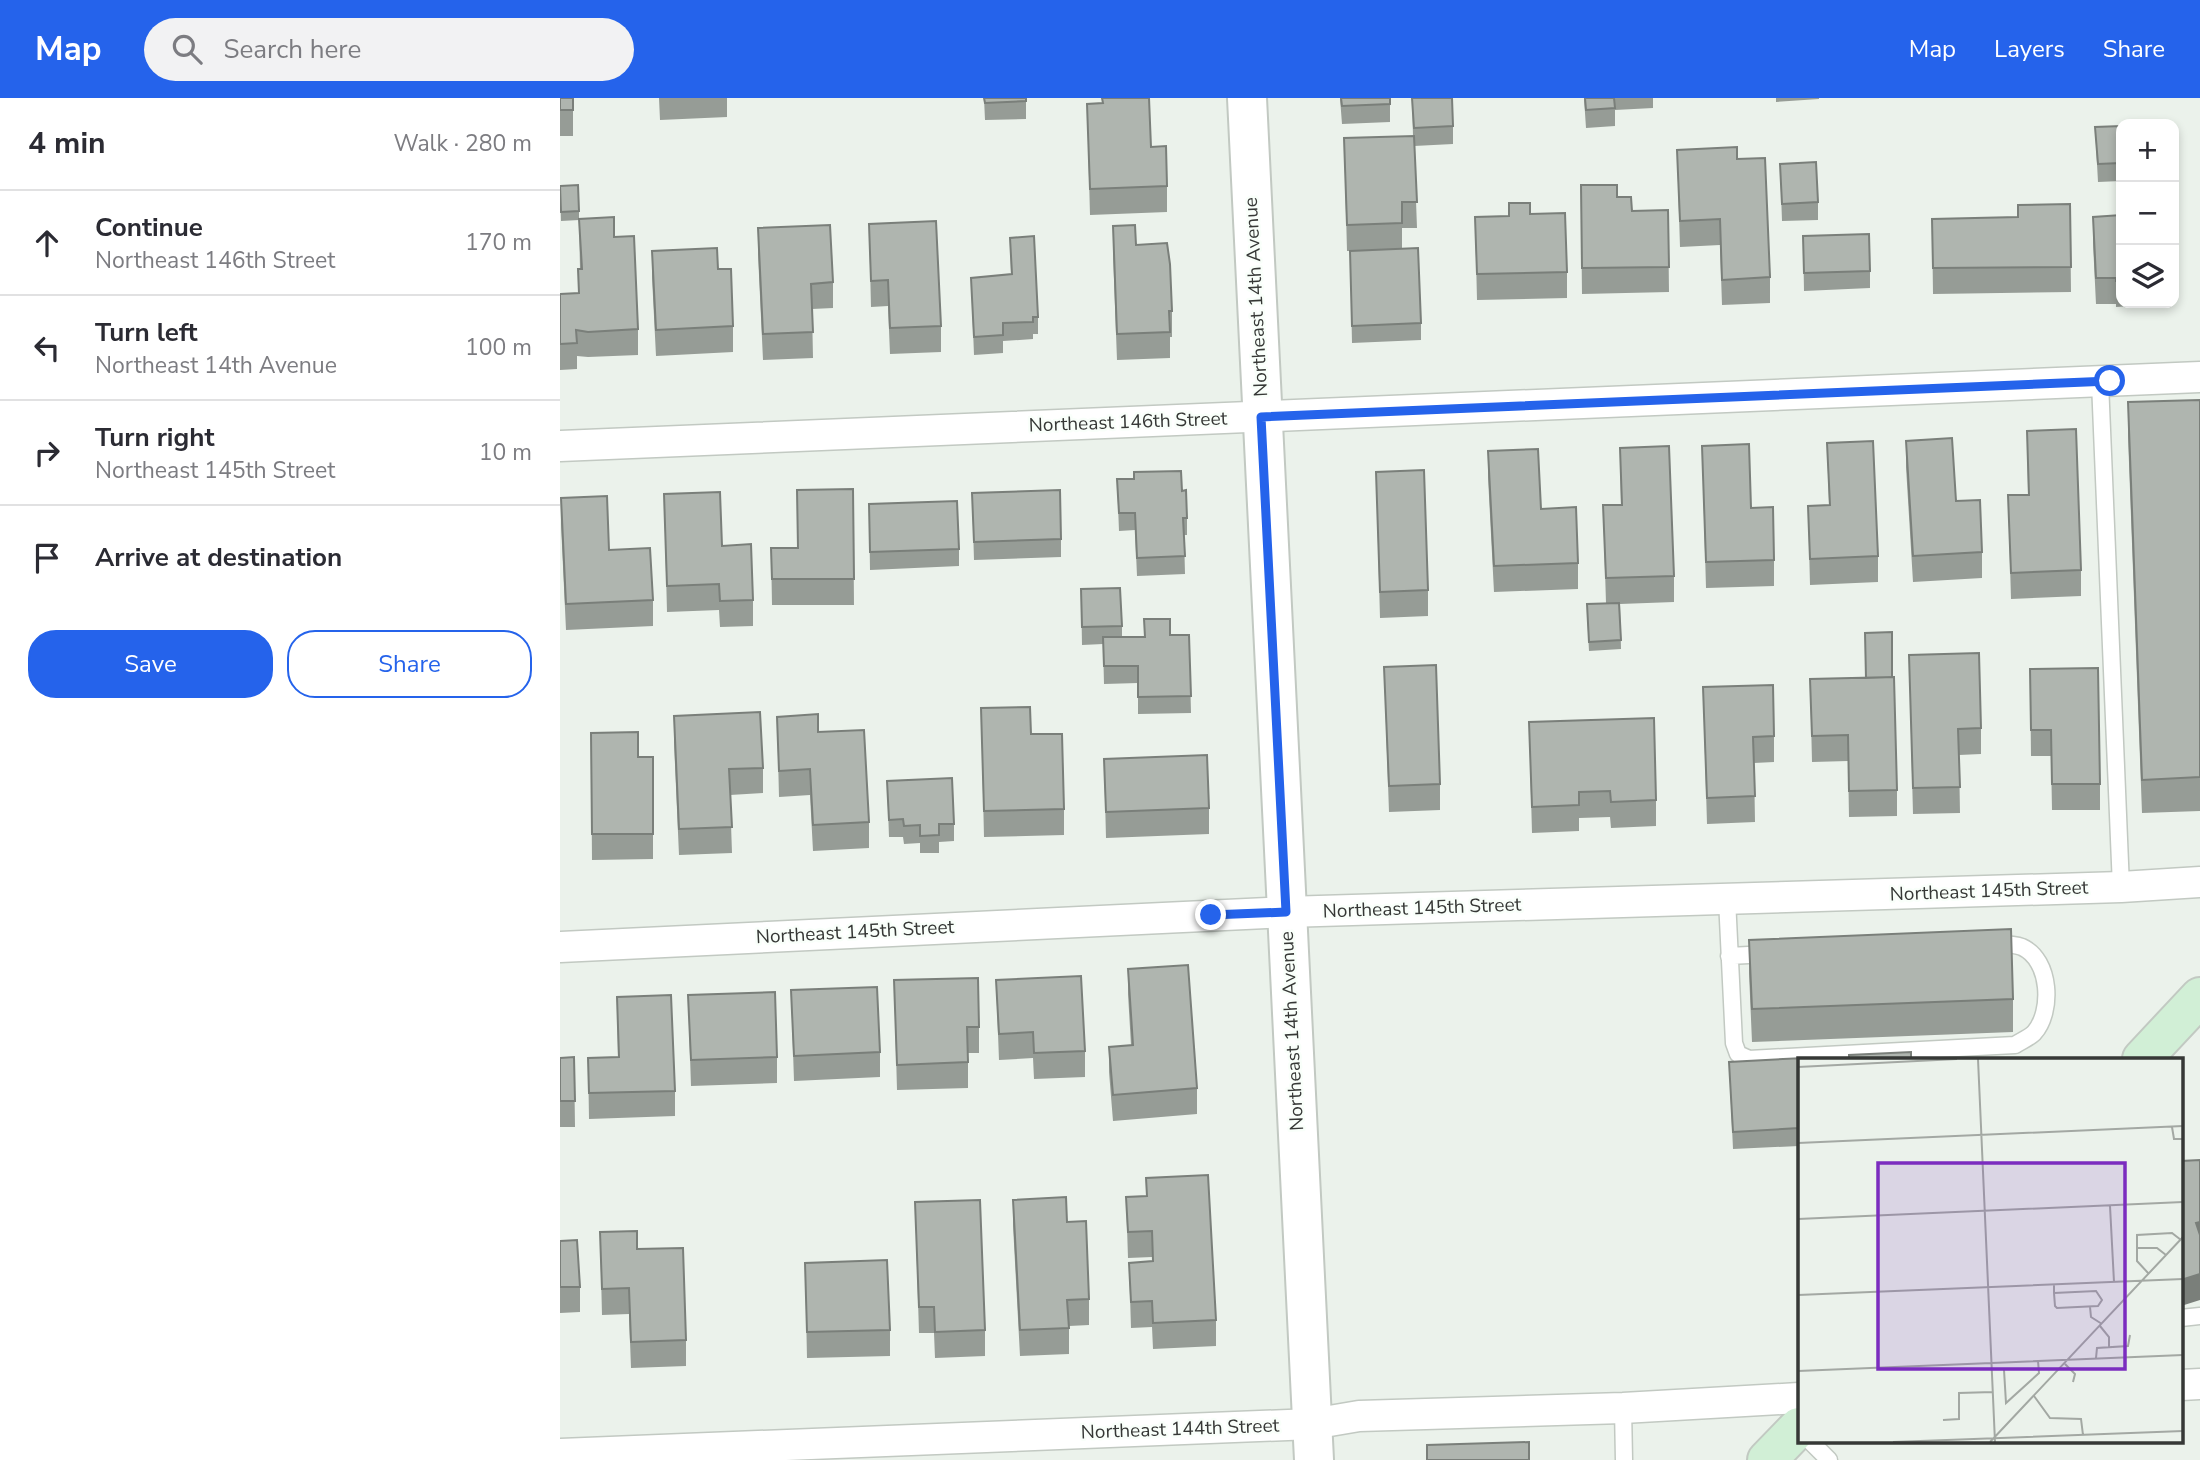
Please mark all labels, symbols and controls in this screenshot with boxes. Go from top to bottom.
search box [144,18,634,81]
text: Map [35,27,102,72]
icon: search [168,30,206,68]
text: Search here [224,32,361,67]
text: Map [1909,33,1956,65]
text: Layers [1994,33,2065,65]
text: Share [2103,33,2165,65]
map controls [2116,119,2179,308]
button: + [2116,119,2179,182]
text: 4 min [28,123,106,164]
text: Walk · 280 m [393,128,532,159]
button: − [2116,182,2179,245]
street label: Northeast 14th Avenue [1238,196,1274,398]
text: Continue [95,210,203,245]
icon: ahead [28,224,66,262]
text: 170 m [465,227,532,258]
text: Northeast 146th Street [95,245,335,276]
button: layers [2116,245,2179,308]
text: Turn left [95,315,198,350]
icon: left [28,329,66,367]
text: 100 m [465,332,532,363]
text: Northeast 14th Avenue [95,350,337,381]
route start [2094,365,2125,396]
street label: Northeast 146th Street [1028,406,1228,438]
text: Turn right [95,420,214,455]
icon: right [28,434,66,472]
text: 10 m [479,437,532,468]
text: Northeast 145th Street [95,455,335,486]
icon: arrive [28,539,66,577]
text: Arrive at destination [95,540,342,575]
button: Save [28,630,273,698]
button: Share [287,630,532,698]
street label: Northeast 145th Street [1889,875,2089,907]
street label: Northeast 145th Street [1322,892,1522,924]
route end [1195,899,1226,930]
street label: Northeast 145th Street [755,914,955,950]
street label: Northeast 14th Avenue [1274,930,1310,1132]
inset map [1798,1058,2182,1442]
street label: Northeast 144th Street [1080,1413,1280,1445]

